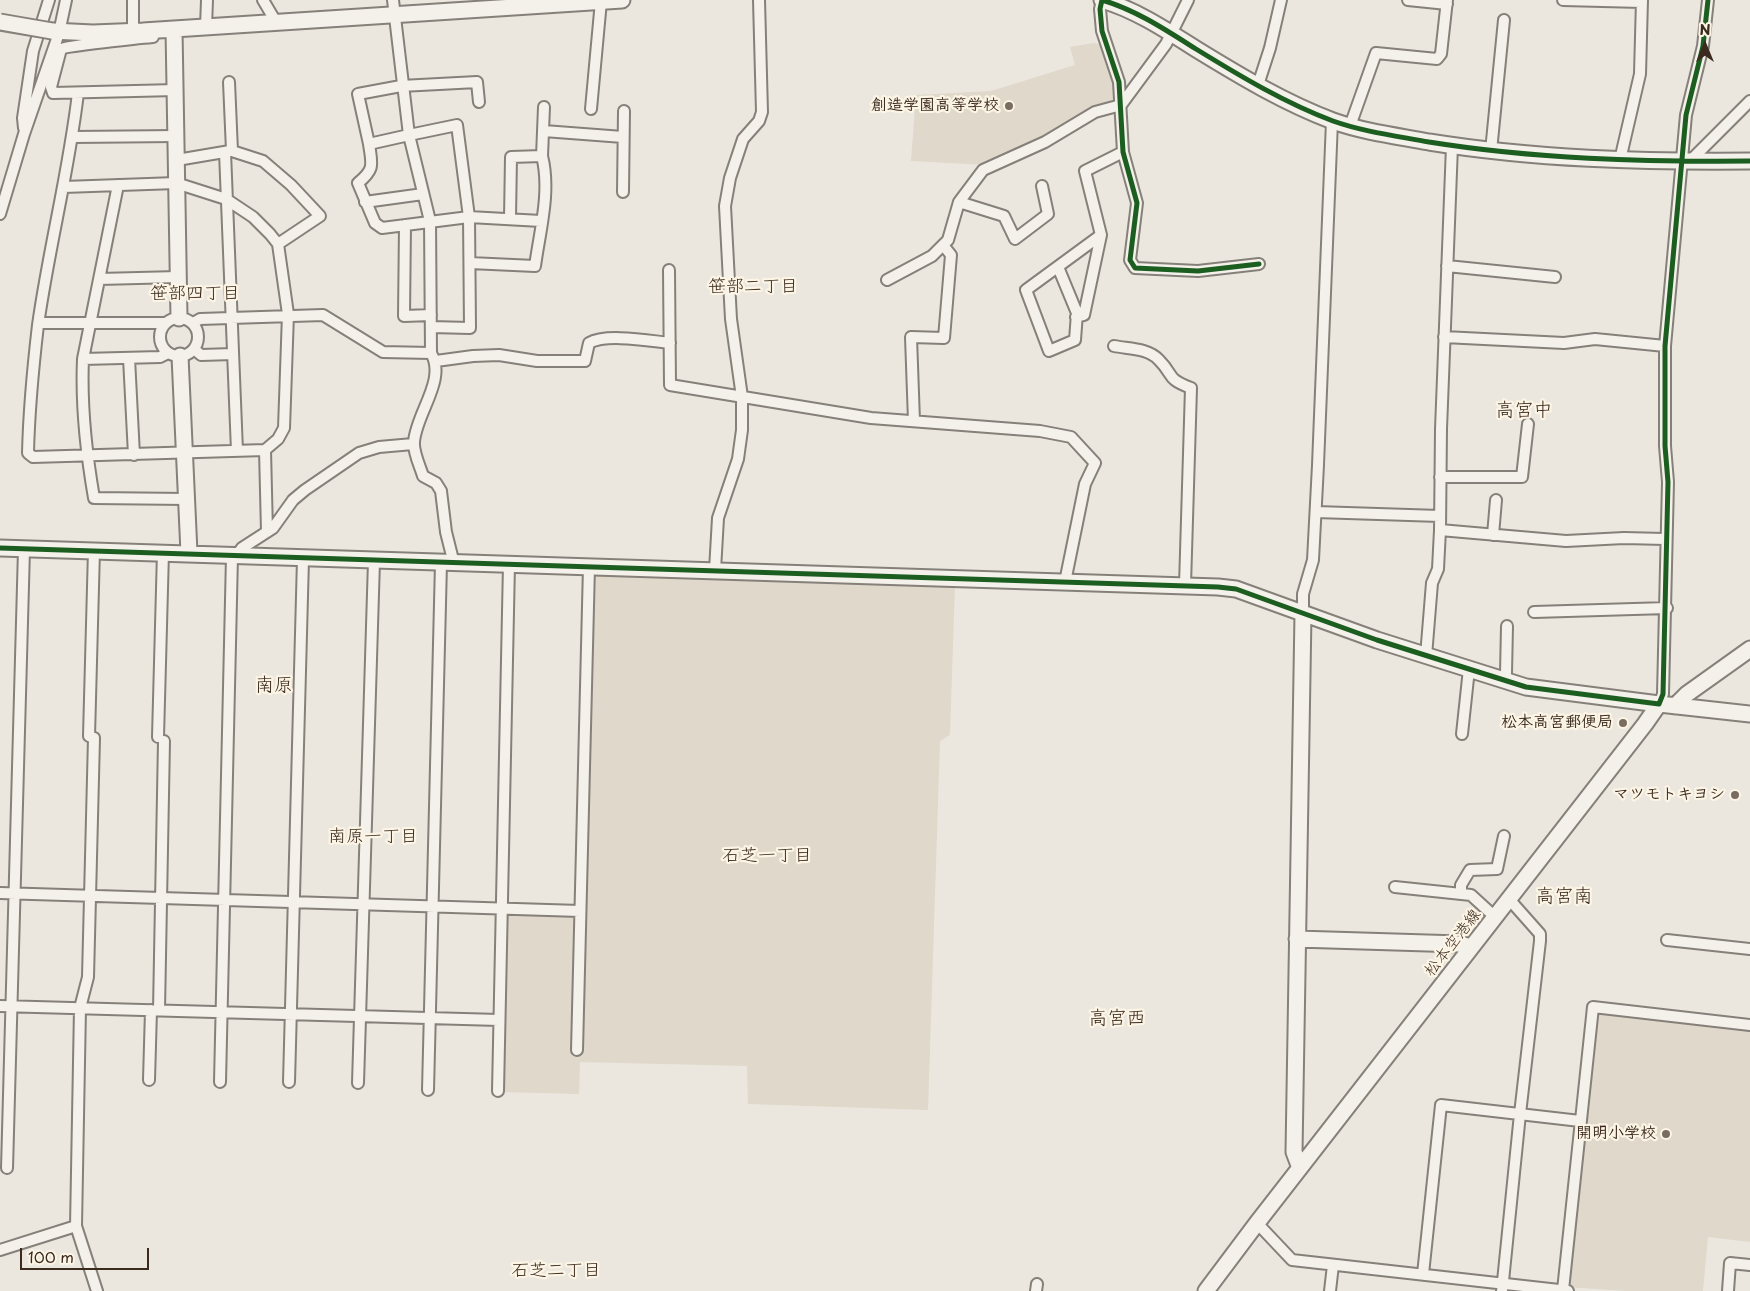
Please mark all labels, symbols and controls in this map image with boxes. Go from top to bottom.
text: N [1699,19,1711,40]
north arrow [1680,20,1730,70]
place label: 創造学園高等学校 [871,96,999,116]
marker: 創造学園高等学校 [1003,100,1015,112]
district label: 笹部二丁目 [708,276,798,298]
district label: 笹部四丁目 [150,283,240,305]
district label: 高宮中 [1496,400,1552,422]
district label: 南原 [255,675,293,697]
place label: 松本高宮郵便局 [1501,713,1613,733]
marker: 松本高宮郵便局 [1617,717,1629,729]
place label: マツモトキヨシ [1613,785,1725,805]
marker: マツモトキヨシ [1729,789,1741,801]
district label: 南原一丁目 [328,826,418,848]
district label: 石芝一丁目 [722,845,812,867]
district label: 高宮南 [1536,886,1592,908]
street label: 松本空港線 [1421,906,1485,980]
district label: 高宮西 [1089,1008,1145,1030]
place label: 開明小学校 [1576,1124,1656,1144]
marker: 開明小学校 [1660,1128,1672,1140]
scale bar [22,1238,151,1270]
text: 100 m [28,1245,74,1268]
district label: 石芝二丁目 [511,1260,601,1282]

